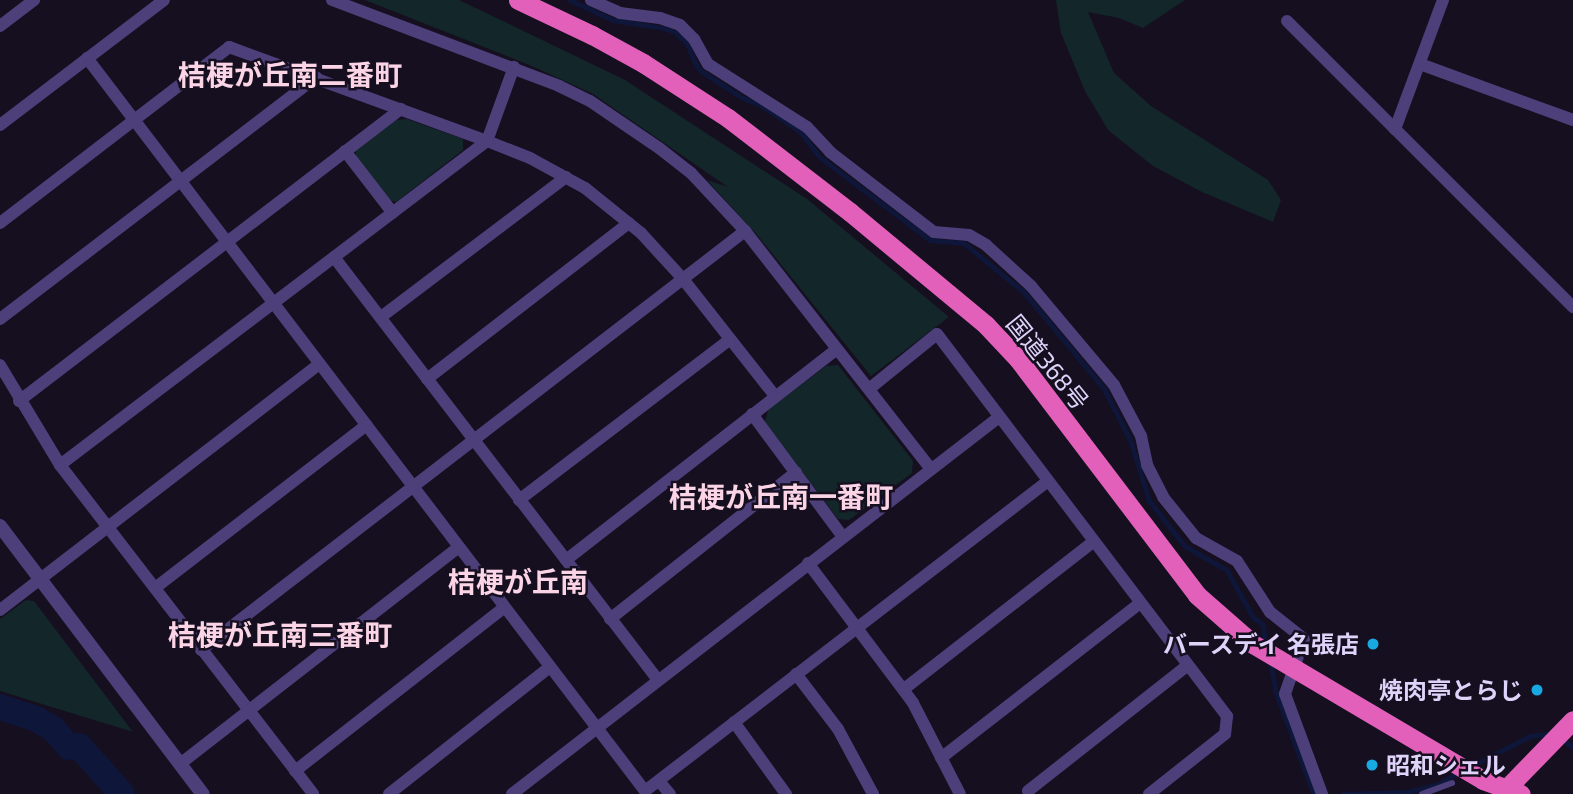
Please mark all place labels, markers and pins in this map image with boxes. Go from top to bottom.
place label: バースデイ 名張店 [1162,630,1359,658]
marker: バースデイ 名張店 [1365,636,1381,652]
place label: 焼肉亭とらじ [1379,676,1523,704]
marker: 焼肉亭とらじ [1529,682,1545,698]
place label: 昭和シェル [1386,751,1506,779]
marker: 昭和シェル [1364,757,1380,773]

